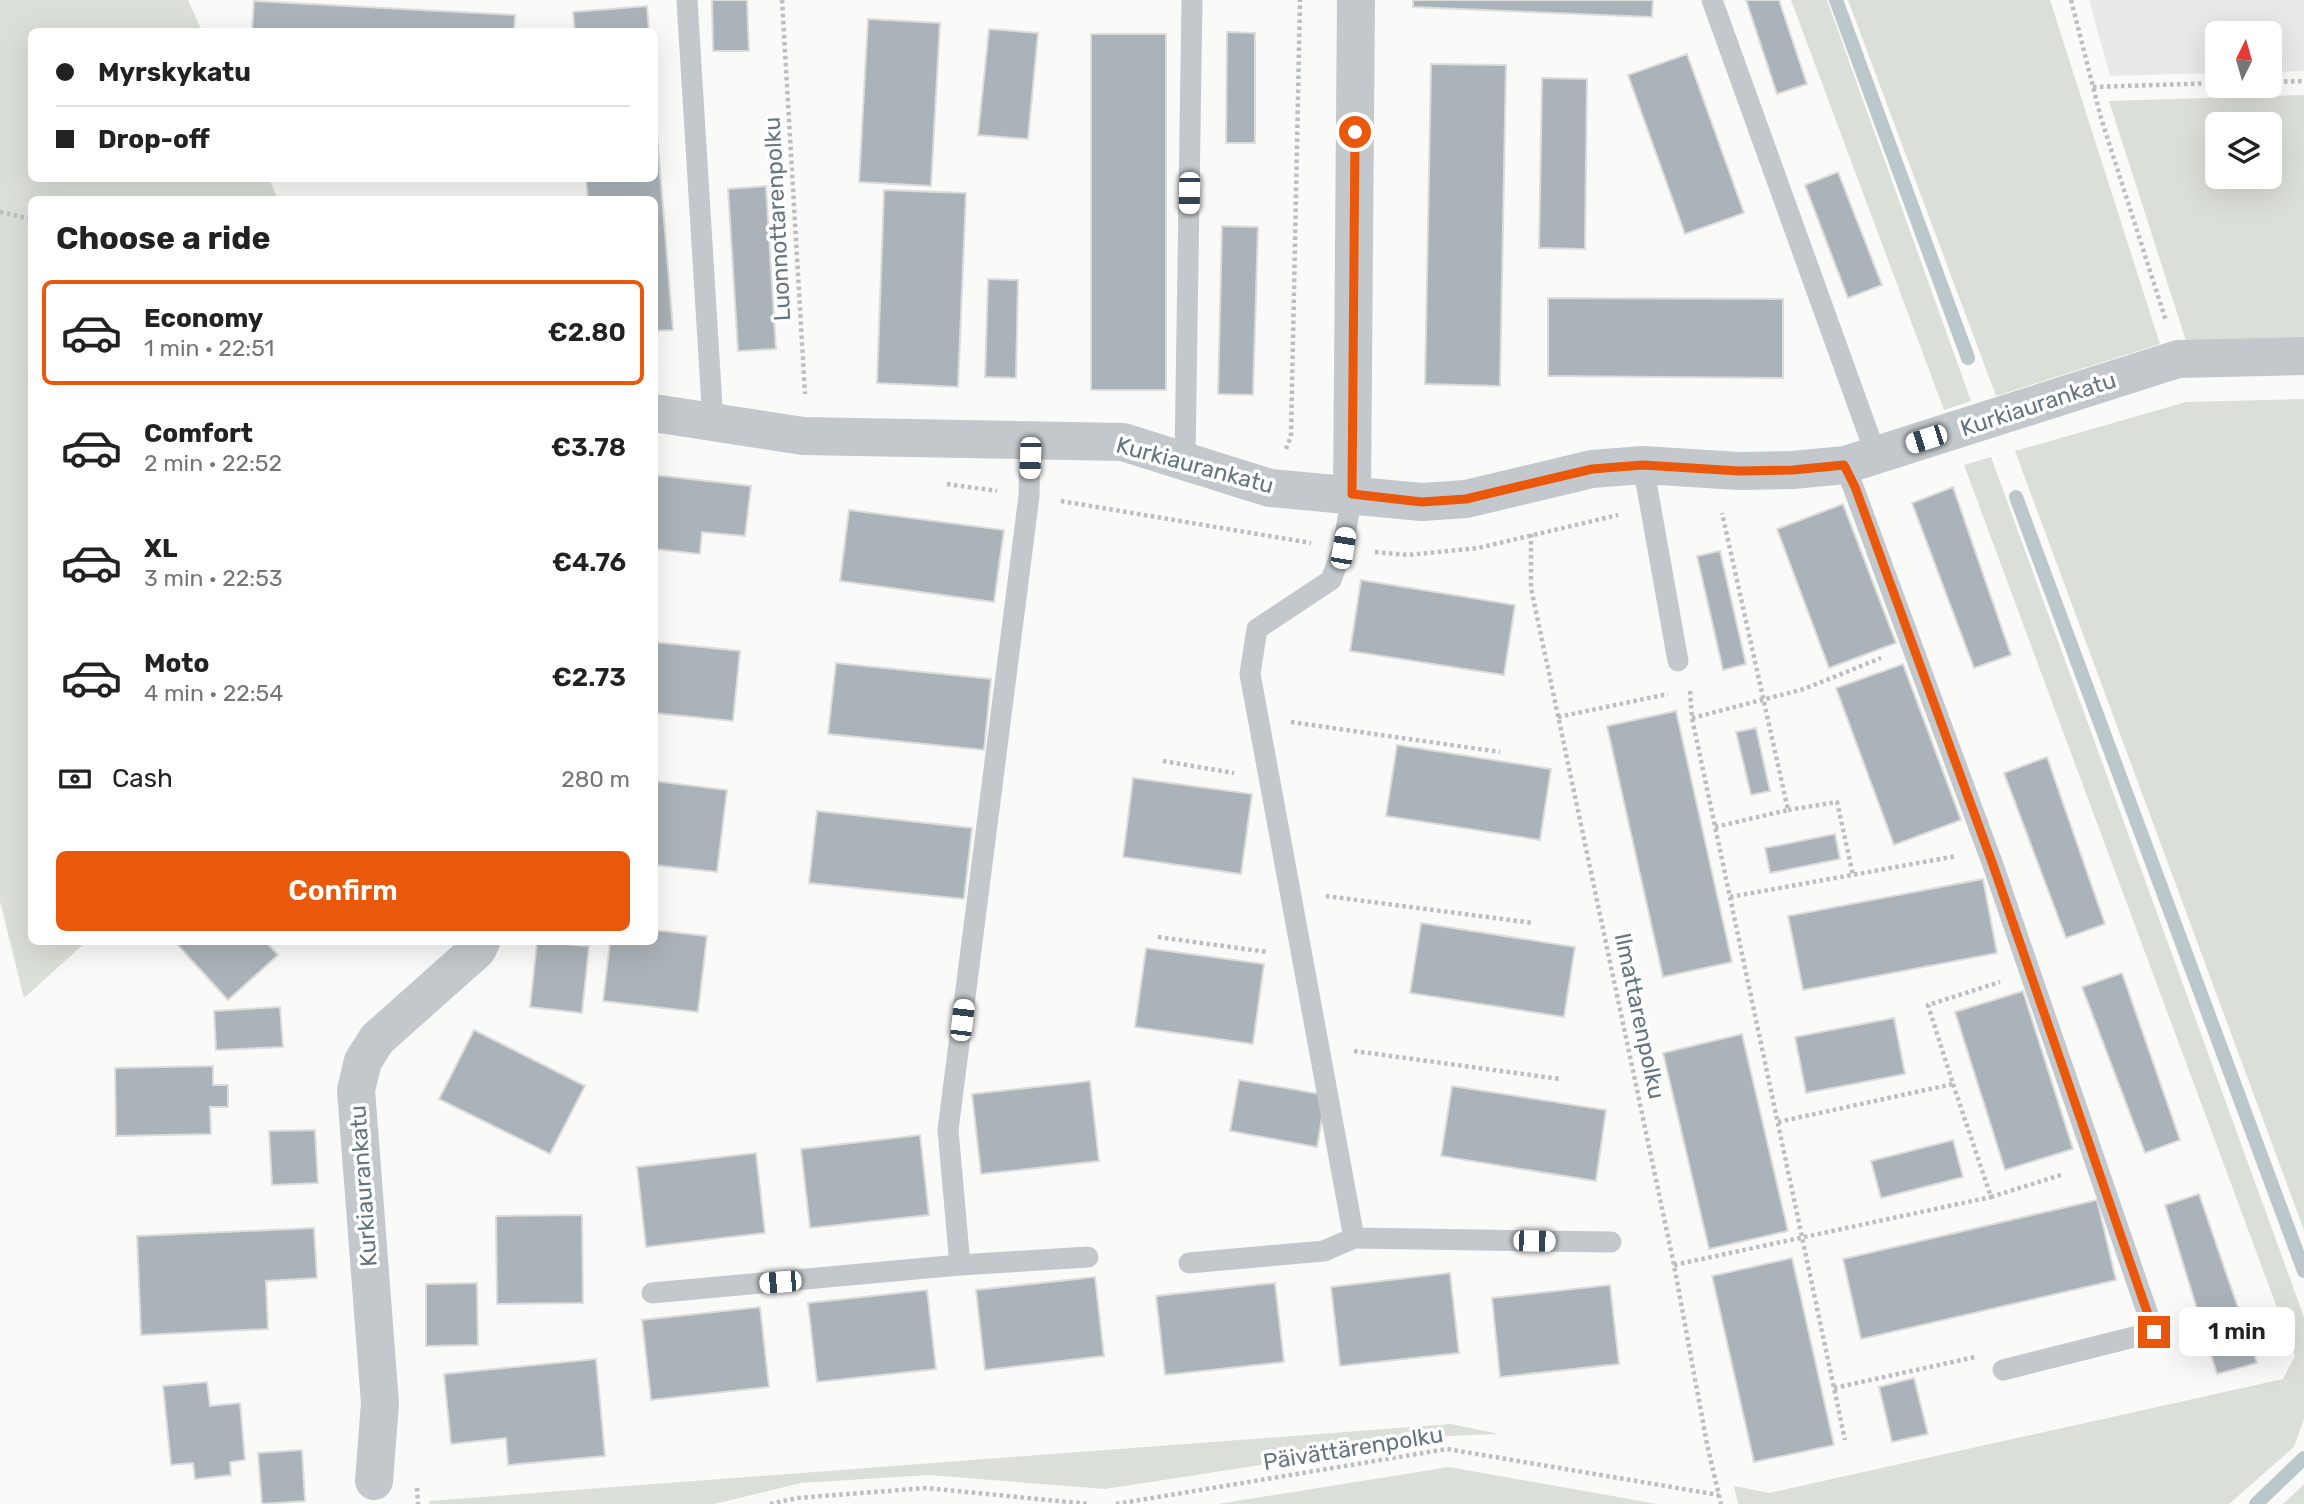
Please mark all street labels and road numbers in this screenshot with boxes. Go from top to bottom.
street label: Luonnottarenpolku [758,116,796,322]
street label: Kurkiaurankatu [1957,366,2119,442]
street label: Kurkiaurankatu [1113,430,1277,500]
street label: Ilmattarenpolku [1609,930,1671,1102]
street label: Kurkiaurankatu [343,1104,383,1268]
street label: Päivättärenpolku [1261,1420,1445,1476]

